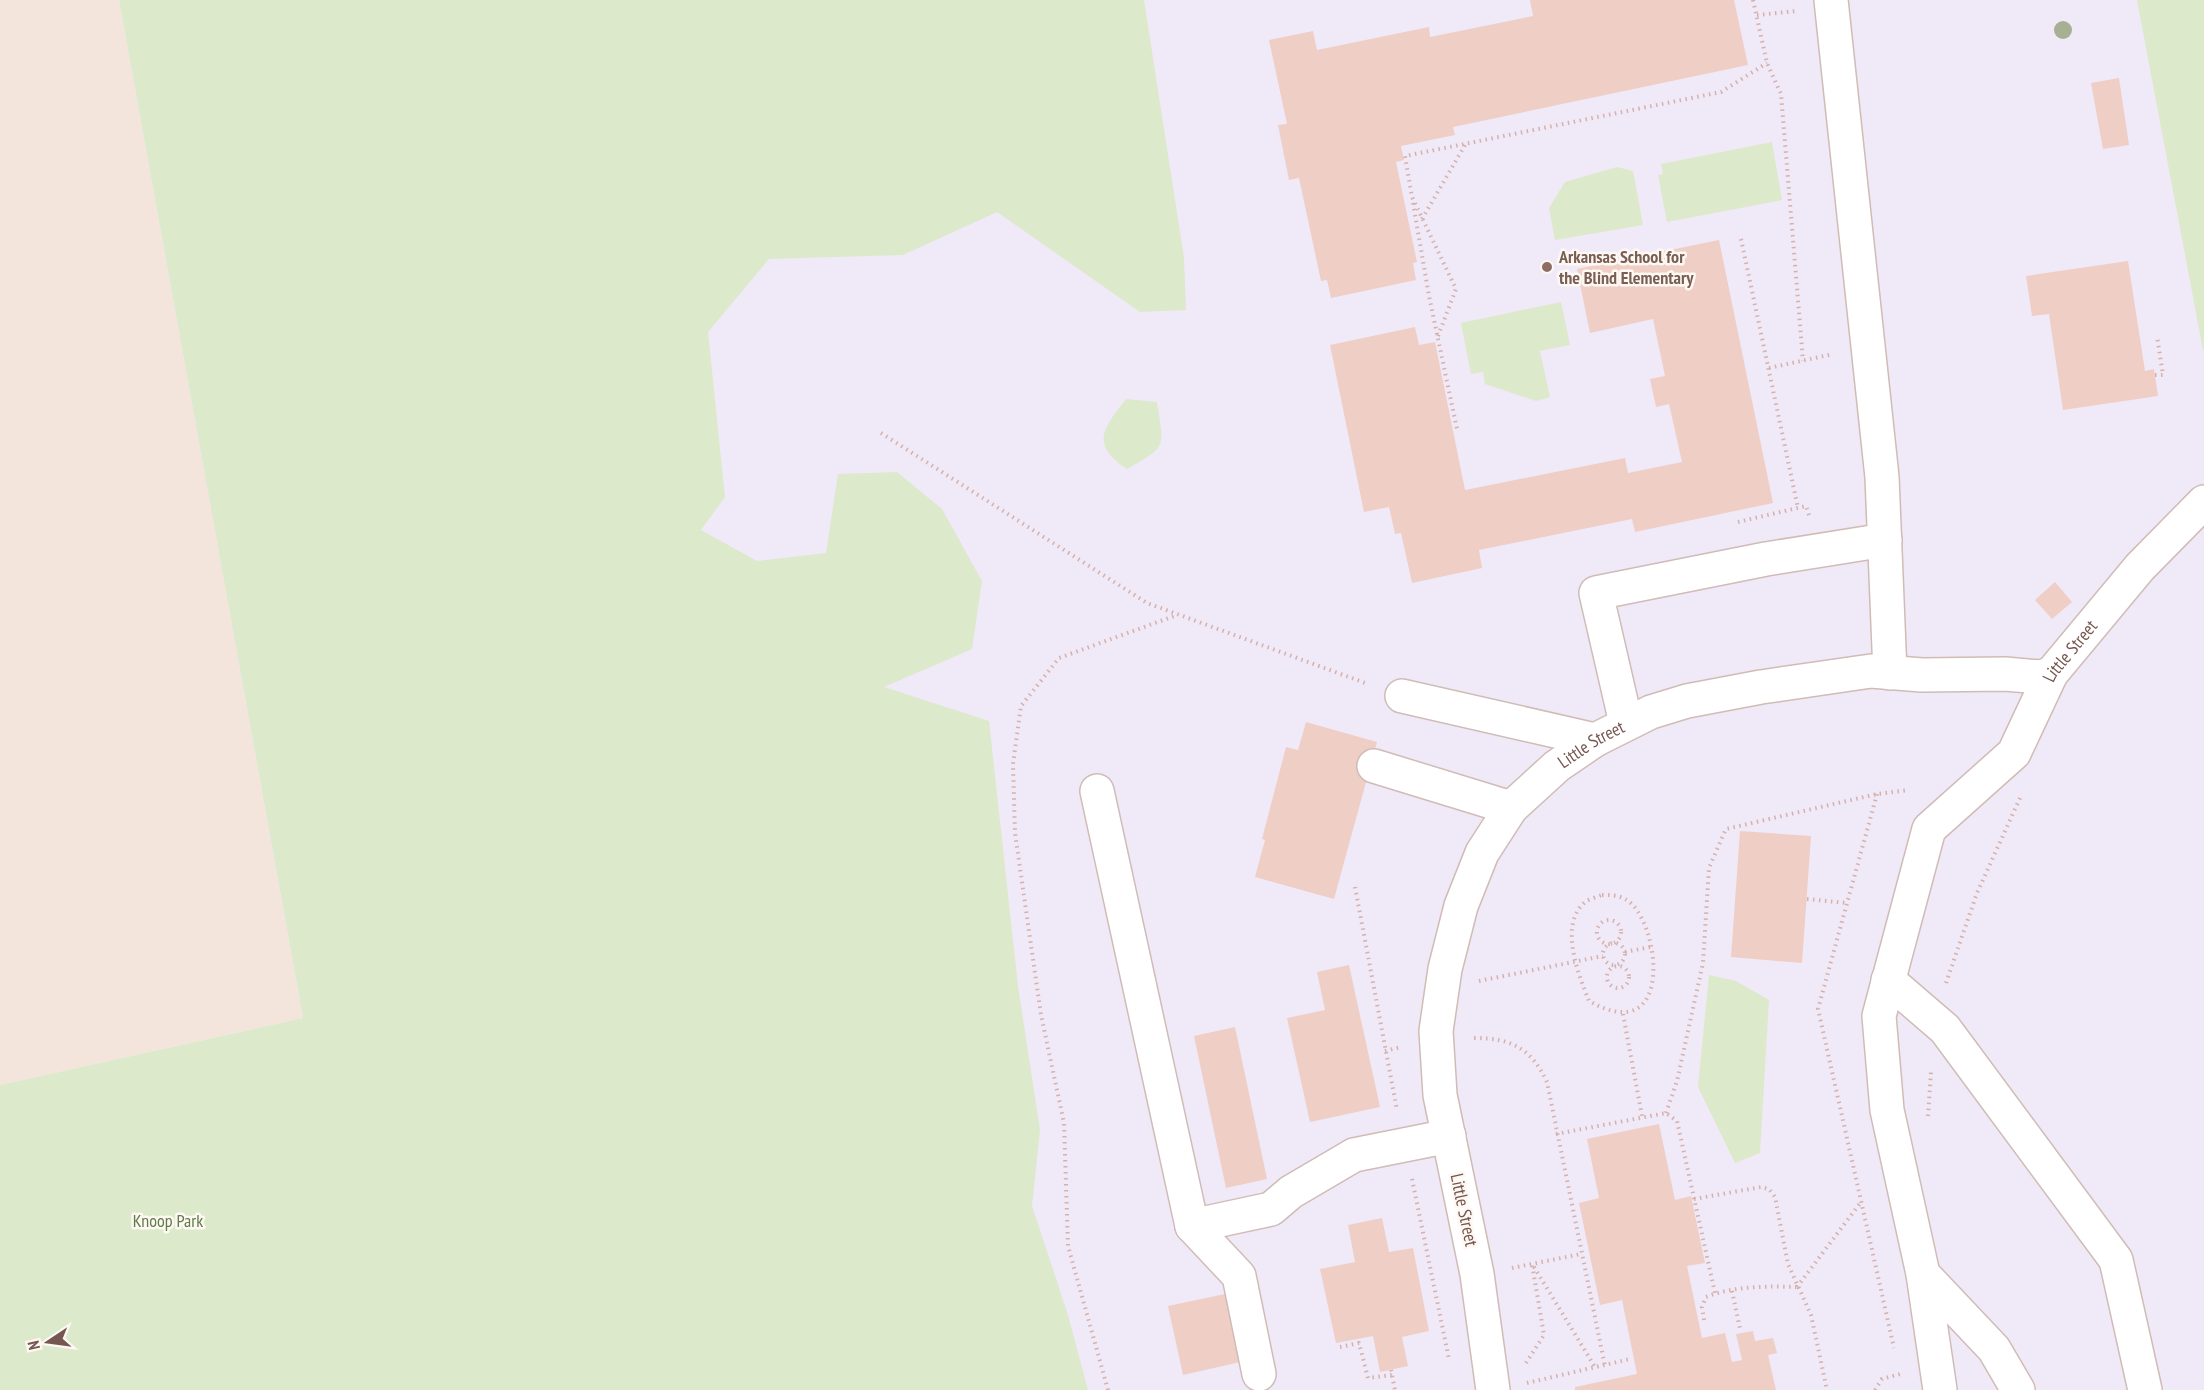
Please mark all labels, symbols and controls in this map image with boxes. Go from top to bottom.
place label: Arkansas School for the Blind Elementary [1558,245,1694,289]
marker: Arkansas School for the Blind Elementary [1540,260,1554,274]
street label: Little Street [2037,615,2102,685]
street label: Little Street [1553,715,1628,773]
street label: Little Street [1446,1171,1483,1249]
park label: Knoop Park [133,1209,203,1232]
north arrow [18,1312,78,1372]
text: N [23,1339,44,1352]

